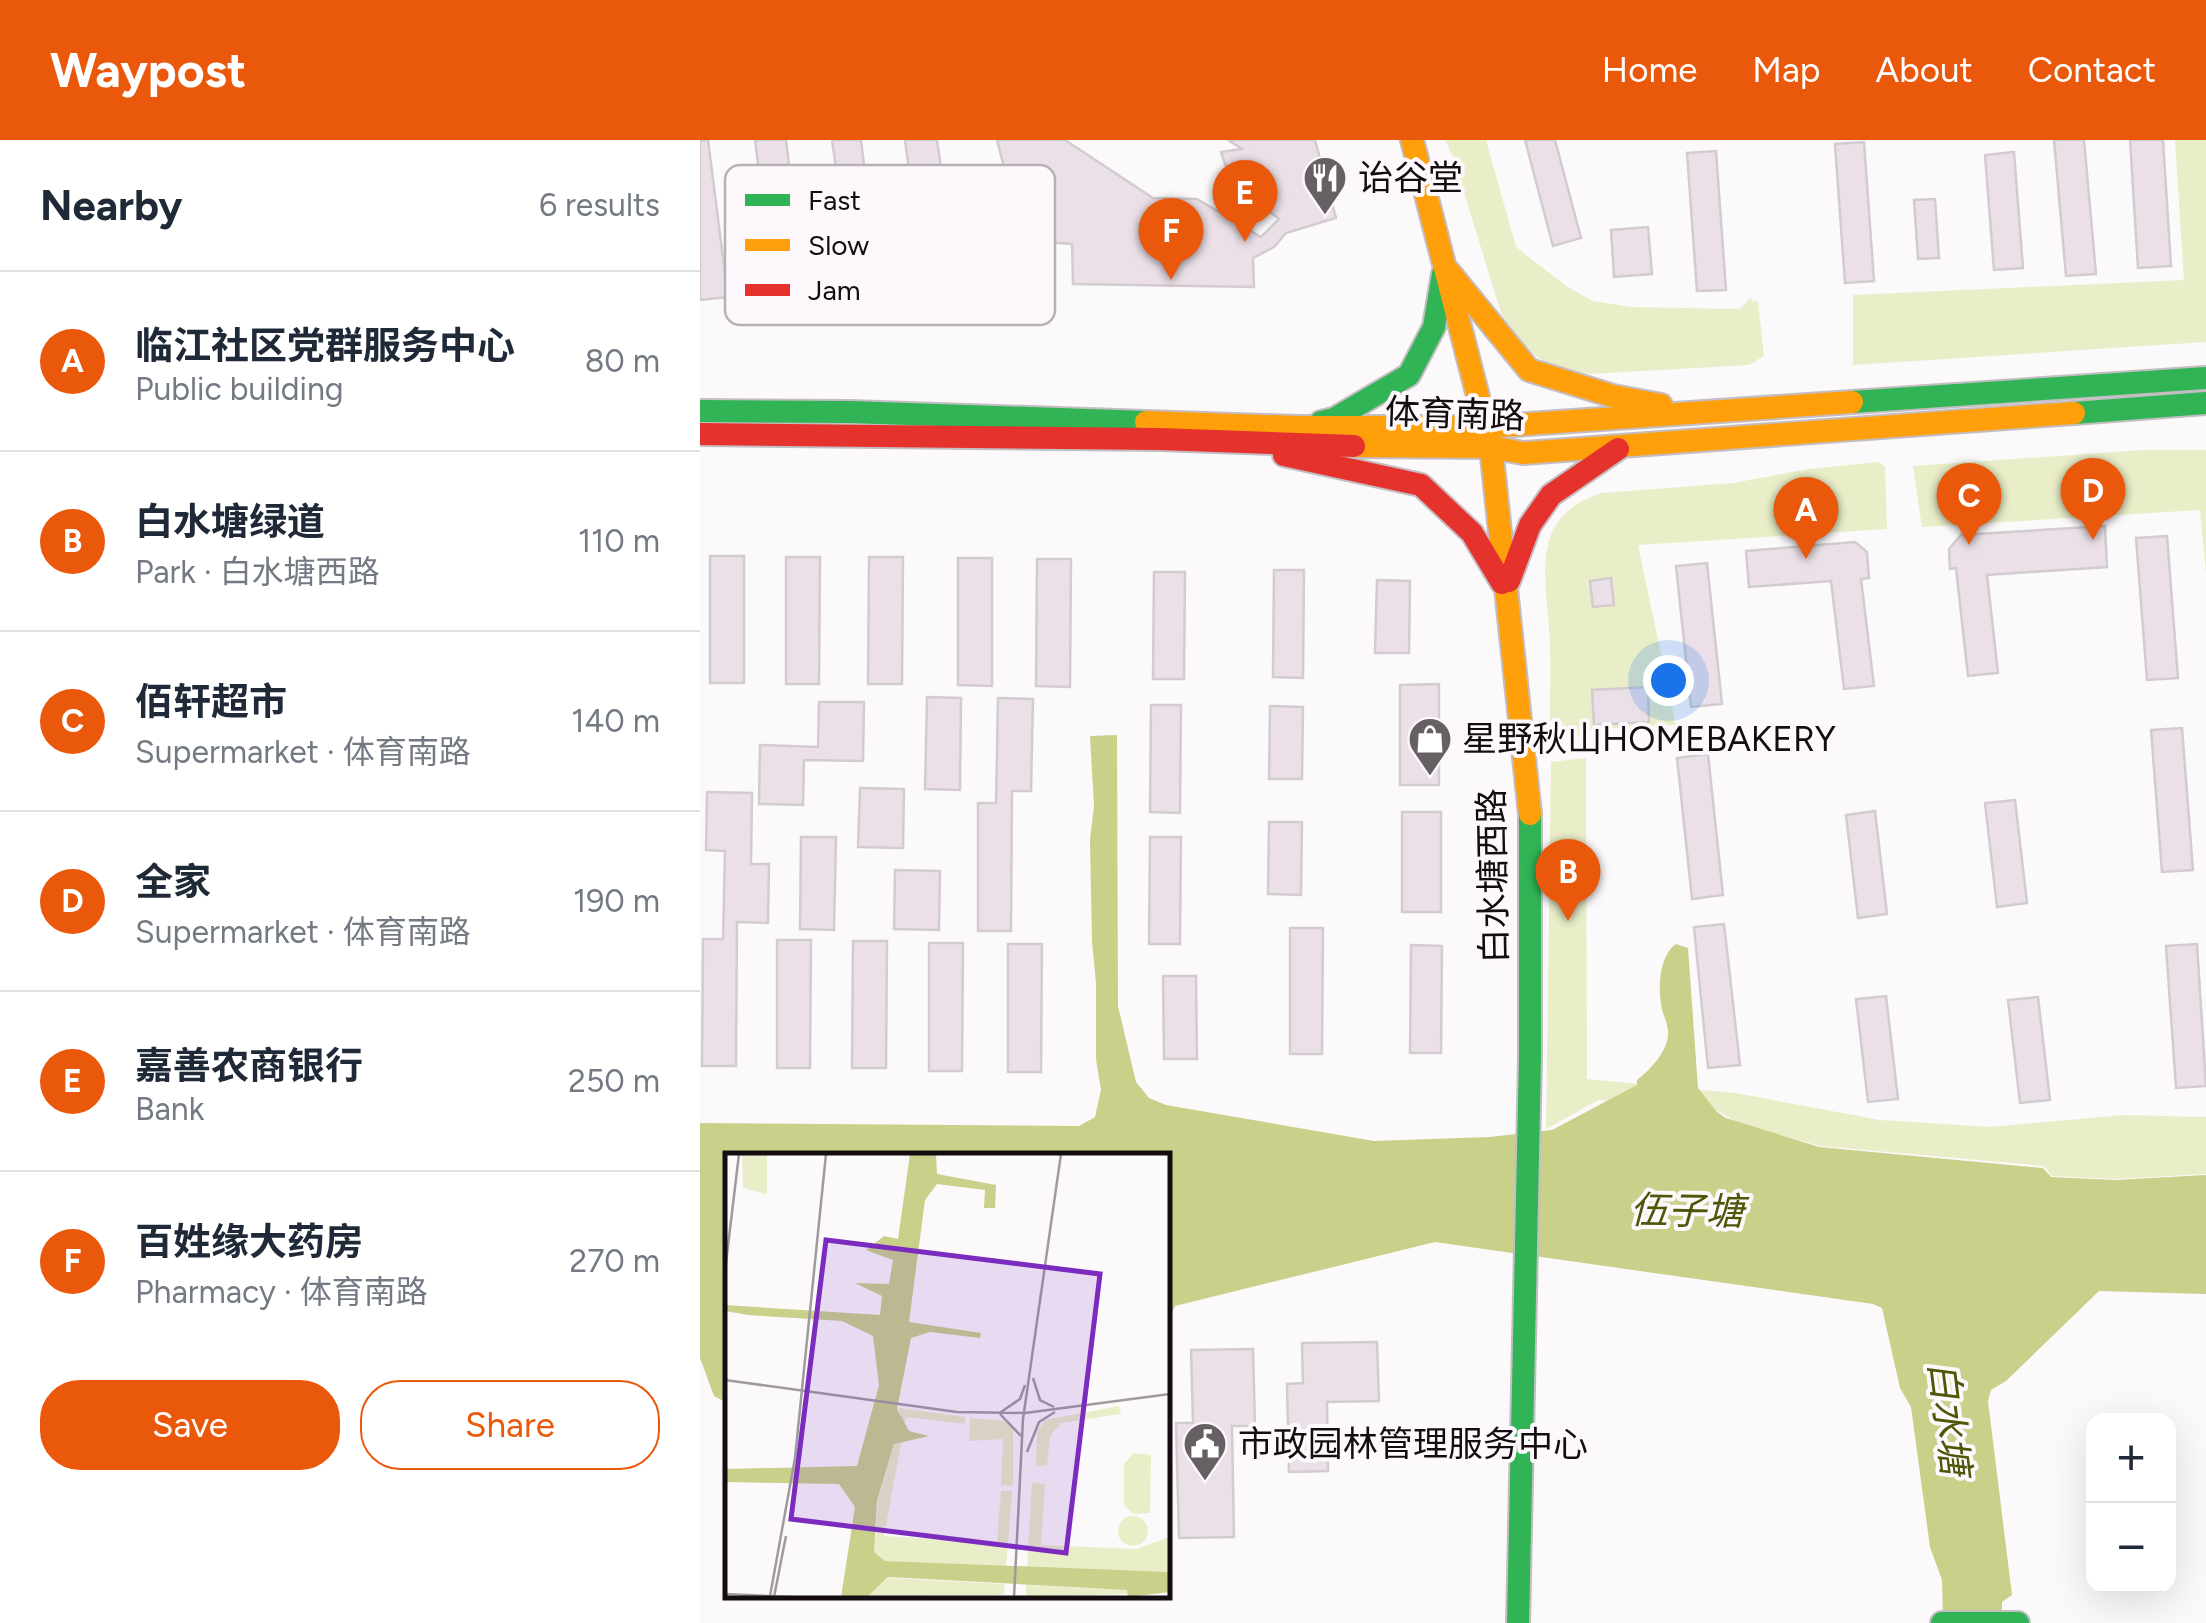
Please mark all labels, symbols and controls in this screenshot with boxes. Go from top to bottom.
text: Waypost [50,41,246,99]
text: Home [1602,49,1697,91]
text: Map [1752,49,1821,91]
text: About [1876,49,1973,91]
text: Contact [2028,49,2156,91]
restaurant icon: 诒谷堂 [1302,155,1348,216]
place label: 诒谷堂 [1358,157,1463,199]
pin: E [1212,159,1278,242]
legend [725,165,1055,325]
text: Nearby [40,180,182,231]
text: Fast [808,183,861,217]
text: 6 results [539,186,660,224]
pin: F [1138,198,1204,280]
text: Slow [808,228,869,262]
text: Jam [808,273,861,307]
text: 临江社区党群服务中心 [135,323,515,369]
text: A [61,342,84,380]
text: 80 m [585,342,660,380]
text: Public building [135,370,344,408]
street label: 体育南路 [1384,391,1526,437]
pin: D [2060,458,2126,540]
pin: C [1936,462,2002,545]
pin: A [1774,476,1838,559]
text: 白水塘绿道 [135,499,325,545]
text: B [63,522,82,560]
text: 110 m [578,522,660,560]
text: Park · 白水塘西路 [135,553,380,591]
your location [1643,655,1694,706]
text: 佰轩超市 [135,679,287,725]
text: C [61,702,84,740]
text: 140 m [571,702,660,740]
shop icon: 星野秋山HOMEBAKERY [1407,716,1453,777]
place label: 星野秋山HOMEBAKERY [1462,718,1836,760]
text: Supermarket · 体育南路 [135,733,471,771]
street label: 白水塘西路 [1470,788,1516,964]
pin: B [1536,838,1600,921]
text: 全家 [135,859,211,905]
text: D [61,882,84,920]
text: 190 m [573,882,660,920]
text: Supermarket · 体育南路 [135,913,471,951]
text: 嘉善农商银行 [135,1043,363,1089]
text: E [63,1062,82,1100]
text: 250 m [568,1062,660,1100]
text: Bank [135,1090,204,1128]
inset map [725,1153,1170,1598]
water label: 伍子塘 [1630,1187,1750,1235]
text: 百姓缘大药房 [135,1219,363,1265]
text: F [64,1242,81,1280]
text: 270 m [569,1242,660,1280]
text: Pharmacy · 体育南路 [135,1273,428,1311]
water label: 白水塘 [1919,1359,1980,1483]
button: Save [40,1380,340,1470]
button: Share [360,1380,660,1470]
map controls [2086,1413,2176,1593]
button: + [2086,1413,2176,1503]
public building icon: 市政园林管理服务中心 [1182,1421,1228,1482]
place label: 市政园林管理服务中心 [1238,1423,1588,1465]
button: − [2086,1503,2176,1593]

